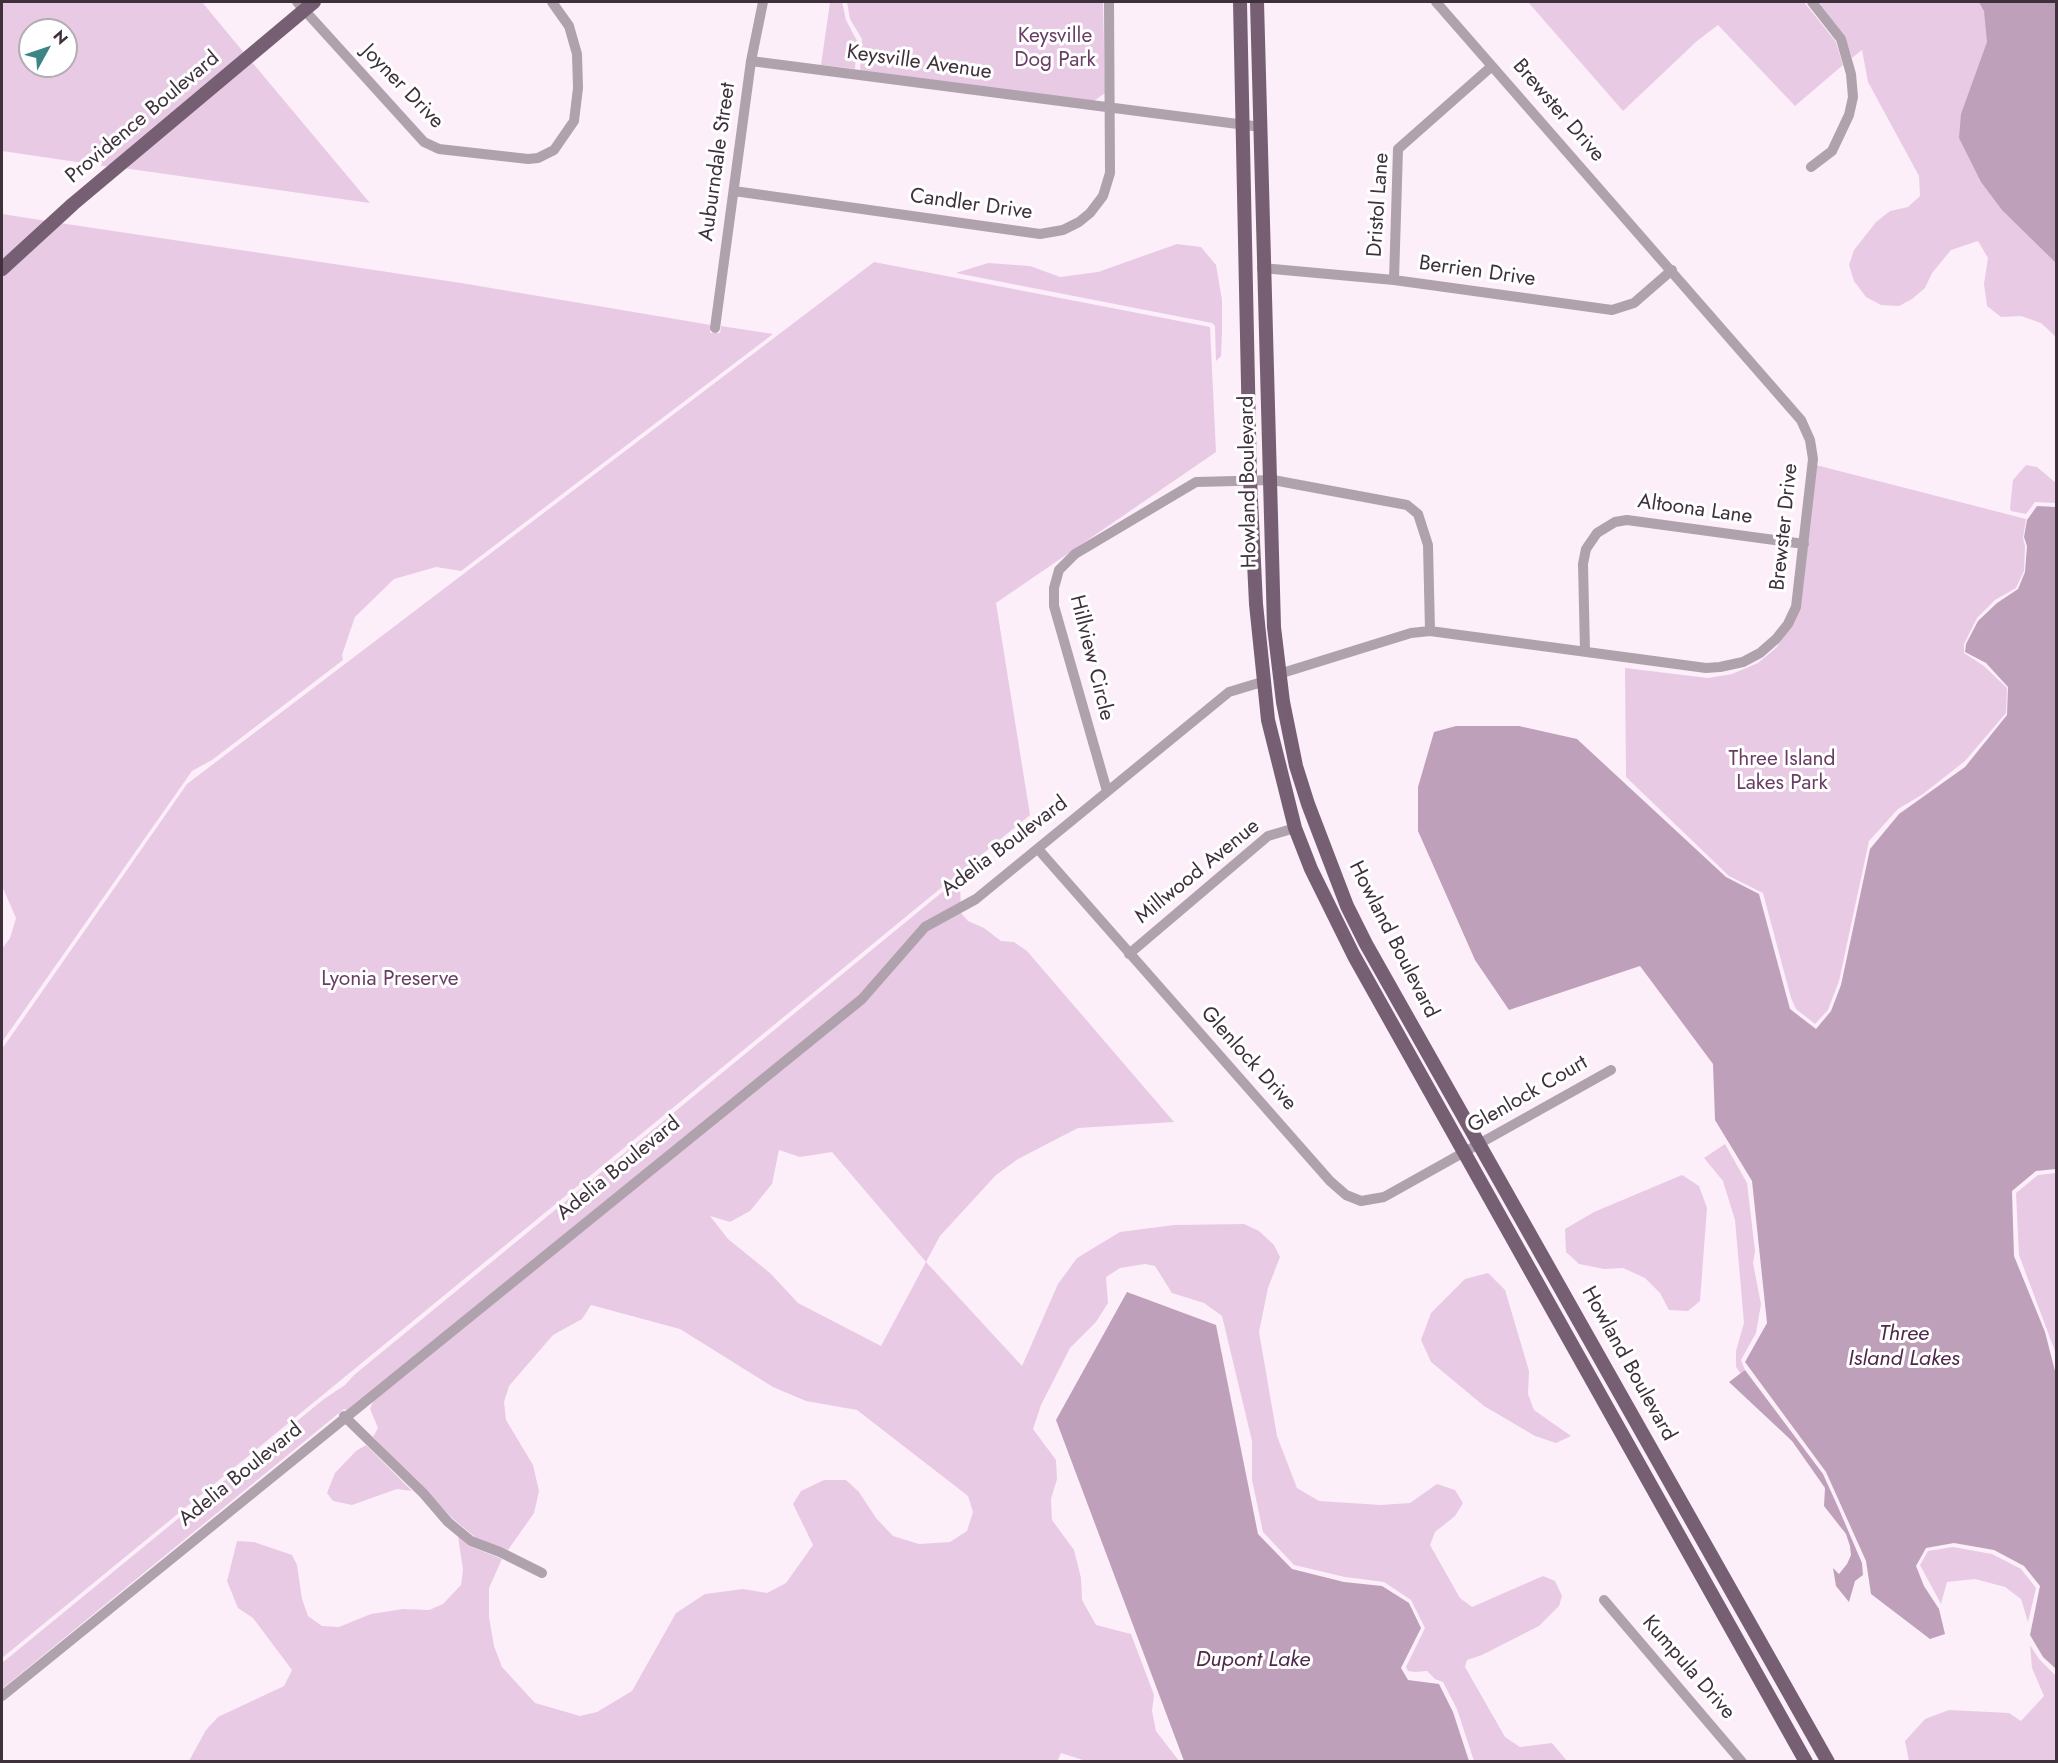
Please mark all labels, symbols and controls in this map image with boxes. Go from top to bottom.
north arrow [18,18,78,78]
park label: Keysville Dog Park [1014,24,1096,74]
text: N [48,25,74,50]
street label: Joyner Drive [356,40,448,134]
street label: Keysville Avenue [845,40,993,86]
street label: Providence Boulevard [61,46,225,190]
street label: Brewster Drive [1507,54,1609,168]
street label: Auburndale Street [694,81,742,243]
street label: Dristol Lane [1363,152,1395,258]
street label: Candler Drive [908,184,1034,226]
street label: Berrien Drive [1417,251,1537,293]
street label: Howland Boulevard [1235,395,1263,569]
street label: Brewster Drive [1766,462,1804,592]
street label: Altoona Lane [1636,489,1754,531]
street label: Hillview Circle [1063,593,1119,723]
park label: Three Island Lakes Park [1728,747,1836,797]
street label: Adelia Boulevard [937,791,1073,903]
street label: Millwood Avenue [1131,814,1265,930]
street label: Howland Boulevard [1343,857,1443,1023]
park label: Lyonia Preserve [321,967,459,993]
street label: Glenlock Drive [1195,1002,1301,1116]
street label: Glenlock Court [1464,1051,1592,1139]
street label: Adelia Boulevard [552,1112,686,1226]
street label: Howland Boulevard [1575,1282,1681,1446]
water label: Three Island Lakes [1848,1322,1960,1374]
street label: Adelia Boulevard [174,1418,308,1532]
street label: Kumpula Drive [1636,1611,1740,1725]
water label: Dupont Lake [1196,1648,1310,1674]

